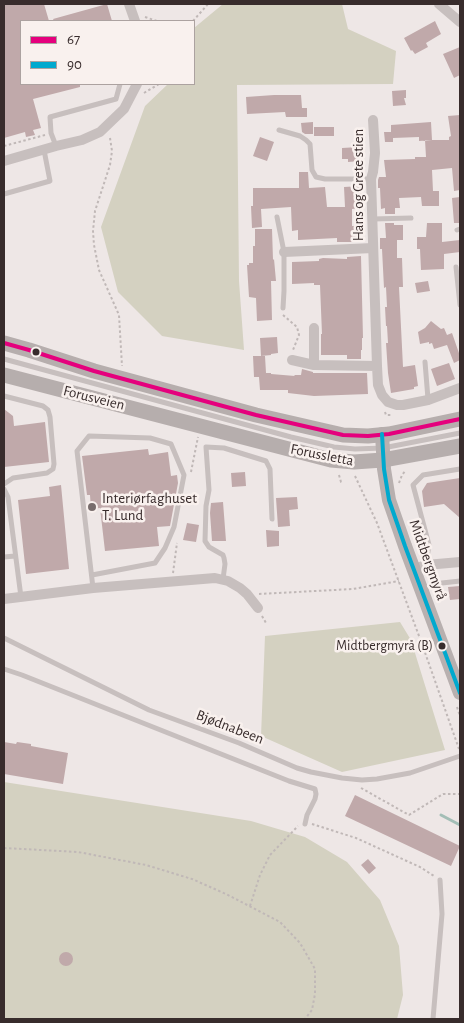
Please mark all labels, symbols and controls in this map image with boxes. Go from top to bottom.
legend [20,20,195,85]
text: 67 [67,32,80,47]
text: 90 [67,57,82,72]
street label: Hans og Grete stien [349,129,367,241]
unlabelled marker [31,347,41,357]
street label: Forusveien [61,382,127,414]
street label: Forussletta [289,440,355,470]
place label: Interiørfaghuset T. Lund [102,489,197,524]
marker: Interiørfaghuset T. Lund [86,501,98,513]
street label: Midtbergmyrå [405,517,451,603]
place label: Midtbergmyrå (B) [336,638,433,654]
marker: Midtbergmyrå (B) [437,641,447,651]
street label: Bjødnabeen [194,706,266,748]

